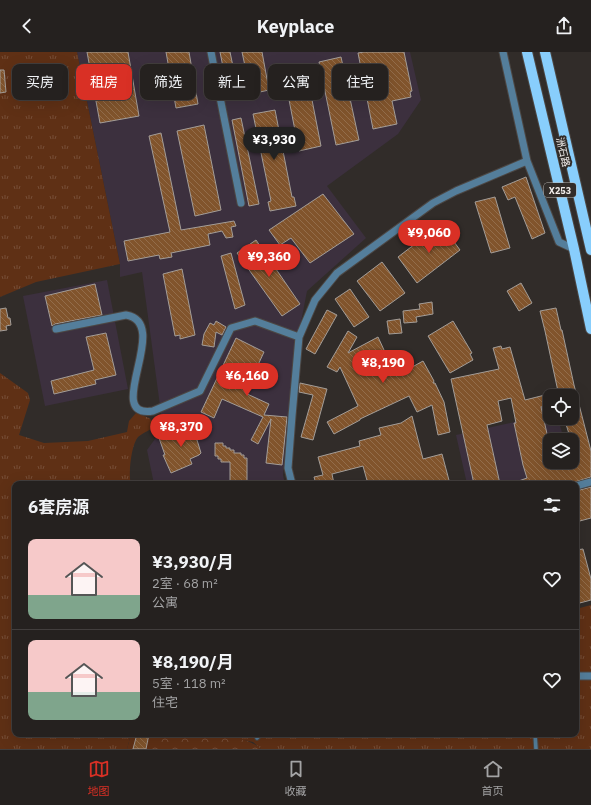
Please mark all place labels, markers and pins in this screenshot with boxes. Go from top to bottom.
pin: ¥3,930 [241,127,307,161]
pin: ¥9,060 [396,220,462,254]
pin: ¥9,360 [236,244,302,278]
pin: ¥8,190 [350,350,416,384]
pin: ¥6,160 [214,363,280,397]
pin: ¥8,370 [148,414,214,448]

